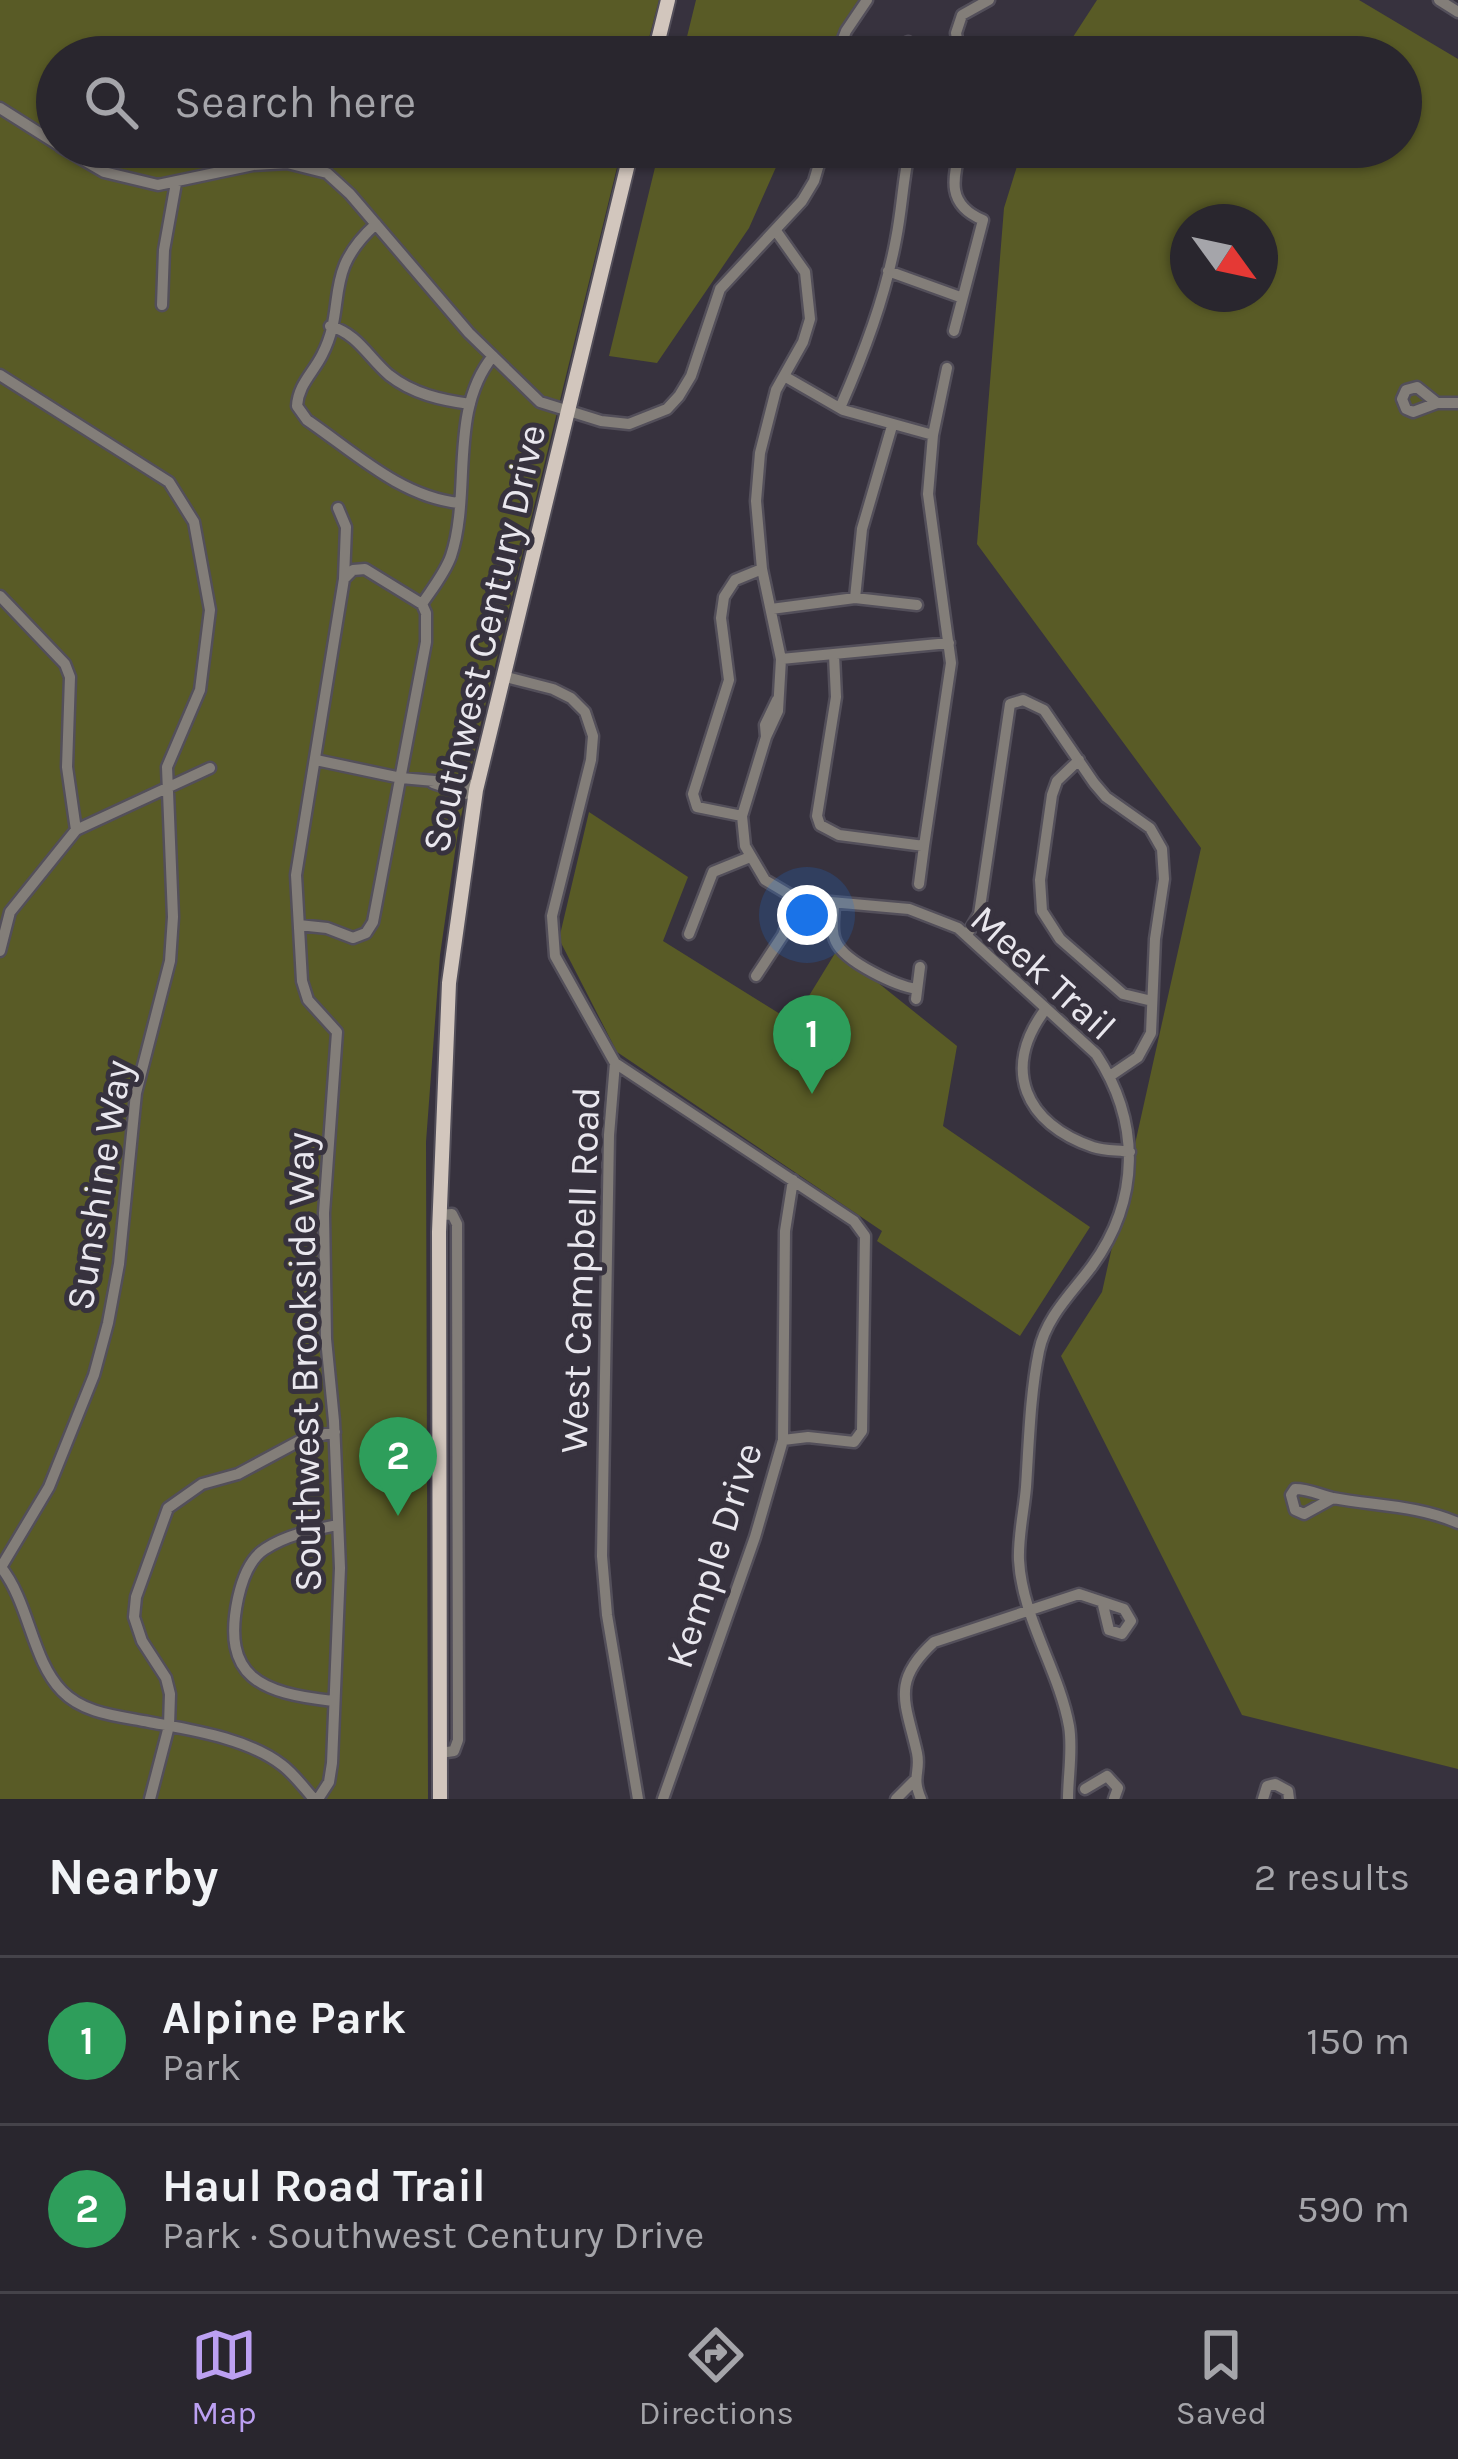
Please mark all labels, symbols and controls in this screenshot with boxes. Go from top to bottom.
search box [36,36,1422,168]
icon: search [78,69,144,135]
text: Search here [174,76,416,128]
north arrow [1170,204,1278,312]
street label: Southwest Century Drive [412,420,556,857]
your location [777,885,837,945]
street label: Meek Trail [961,896,1125,1050]
pin: 1 [773,995,851,1094]
street label: Sunshine Way [57,1057,141,1313]
street label: West Campbell Road [551,1086,609,1454]
street label: Southwest Brookside Way [277,1132,331,1592]
pin: 2 [359,1417,437,1516]
street label: Kemple Drive [656,1437,772,1674]
text: Nearby [48,1847,218,1907]
text: 2 results [1254,1854,1410,1900]
text: Alpine Park [162,1992,406,2044]
text: 1 [80,2018,94,2064]
text: 150 m [1306,2018,1410,2064]
text: Park [162,2044,241,2090]
text: Haul Road Trail [162,2160,486,2212]
text: 2 [75,2186,99,2232]
text: 590 m [1296,2186,1410,2232]
text: Park · Southwest Century Drive [162,2212,704,2258]
tab: Map [191,2322,257,2432]
tab: Directions [639,2322,794,2432]
tab: Saved [1176,2322,1267,2432]

